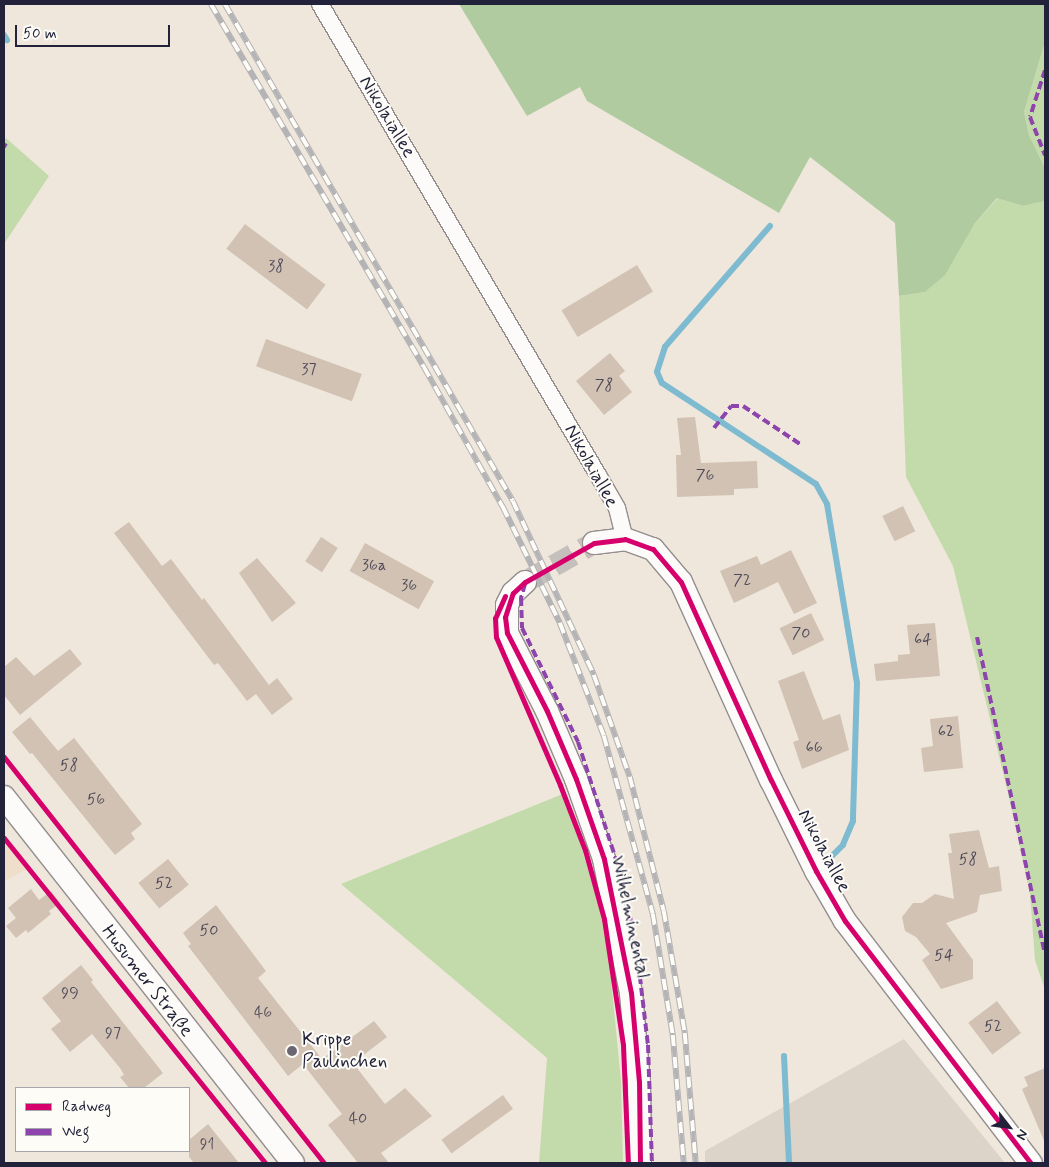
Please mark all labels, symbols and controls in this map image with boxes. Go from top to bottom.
scale bar [18,15,172,47]
text: 50 m [23,24,57,44]
street label: Nikolaiallee [354,72,420,162]
house number: 38 [268,257,284,277]
house number: 37 [301,360,317,380]
house number: 78 [595,376,613,396]
street label: Nikolaiallee [559,421,623,511]
house number: 76 [696,466,714,486]
house number: 36a [362,556,386,576]
house number: 72 [733,571,751,591]
house number: 36 [401,576,417,596]
house number: 70 [792,624,810,644]
house number: 64 [914,630,932,650]
house number: 62 [938,722,954,742]
house number: 66 [805,738,823,758]
house number: 58 [60,756,78,776]
house number: 56 [87,790,105,810]
street label: Nikolaiallee [793,805,855,897]
house number: 58 [959,850,977,870]
street label: Wilhelminental [606,854,654,980]
house number: 52 [155,874,173,894]
street label: Husumer Straße [96,921,198,1041]
house number: 50 [200,921,218,941]
house number: 54 [934,946,954,966]
house number: 99 [61,984,79,1004]
house number: 46 [254,1003,272,1023]
house number: 52 [984,1017,1002,1037]
house number: 97 [105,1024,121,1044]
place label: Krippe Paulinchen [302,1029,387,1073]
marker: Krippe Paulinchen [286,1045,298,1057]
legend [15,1087,190,1152]
text: Radweg [62,1097,111,1117]
north arrow [984,1102,1034,1152]
house number: 40 [349,1109,367,1129]
text: Weg [62,1122,89,1142]
text: N [1012,1126,1032,1143]
house number: 91 [200,1135,214,1155]

